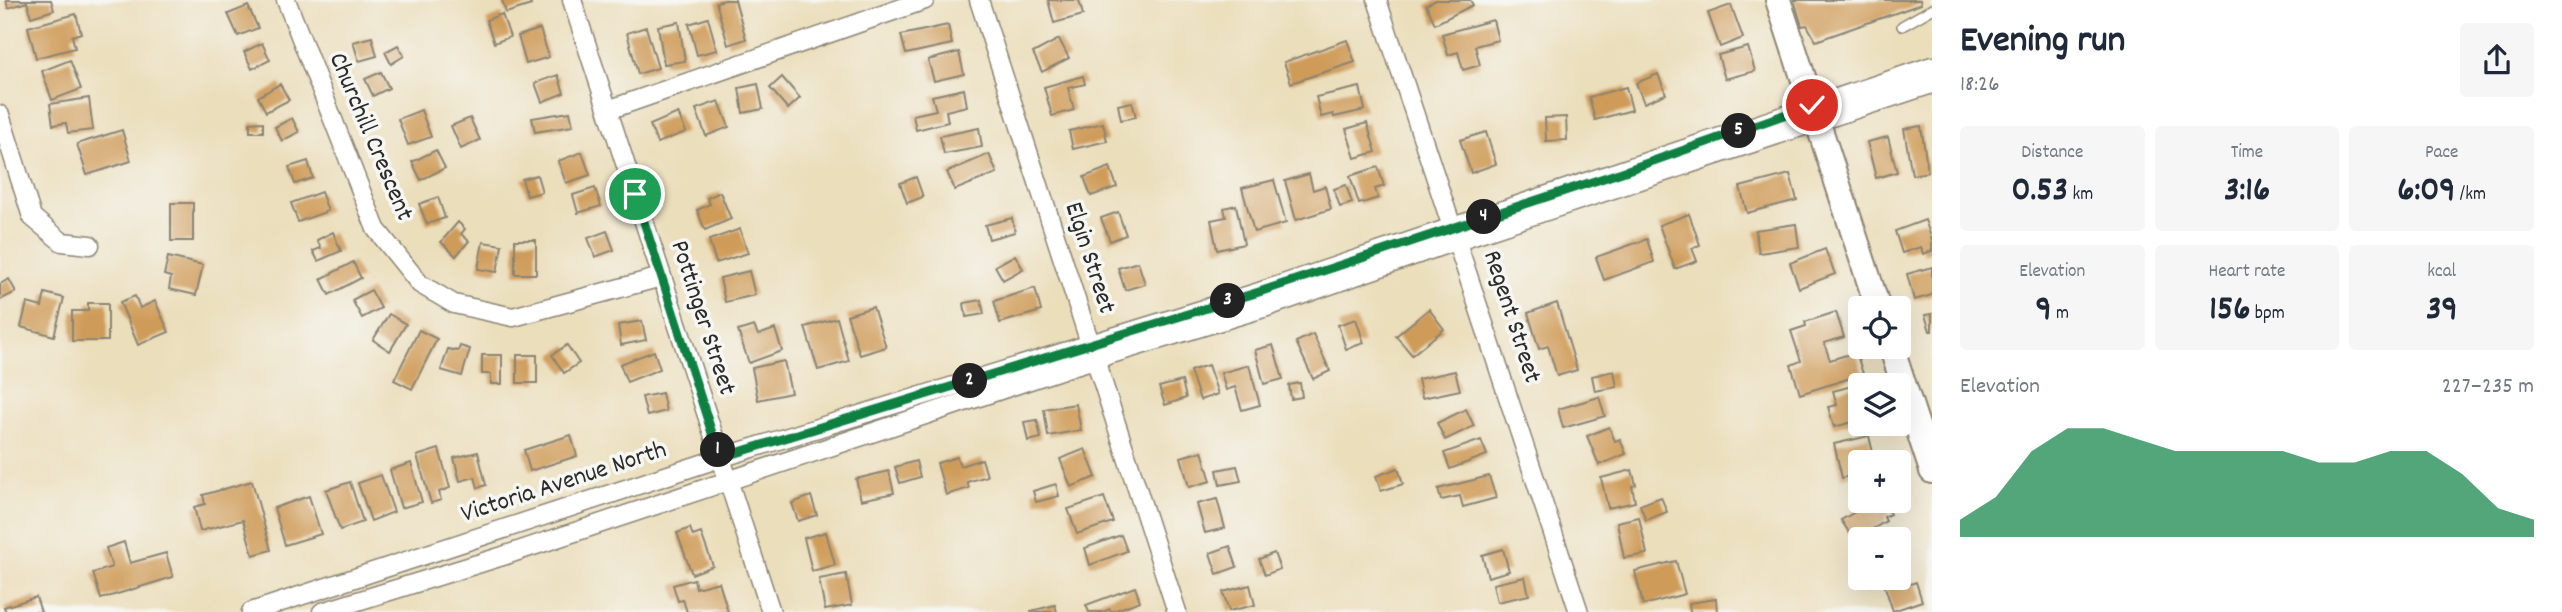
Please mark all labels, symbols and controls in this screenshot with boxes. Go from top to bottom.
text: Evening run [1960,15,2125,70]
button: share [2460,23,2534,97]
street label: Churchill Crescent [318,47,422,227]
text: 18:26 [1960,69,1999,102]
pin [1782,75,1842,135]
icon: check [1793,86,1831,124]
pin: 5 [1722,114,1756,148]
text: 5 [1734,117,1743,144]
text: Distance [2021,140,2083,167]
text: Time [2231,140,2263,167]
text: Pace [2425,140,2458,167]
pin [605,164,665,224]
text: 0.53 [2011,167,2068,217]
text: 3:16 [2224,167,2270,217]
text: 6:09 [2397,167,2455,217]
icon: arrive [616,175,654,213]
text: km [2068,182,2093,209]
text: /km [2455,182,2486,209]
street label: Elgin Street [1054,197,1125,319]
pin: 4 [1466,200,1502,234]
text: 4 [1480,203,1487,230]
street label: Pottinger Street [660,236,745,401]
street label: Regent Street [1472,246,1550,389]
text: Elevation [2019,259,2085,286]
text: Heart rate [2209,259,2285,286]
text: kcal [2427,259,2456,286]
pin: 3 [1210,284,1246,318]
text: 9 [2036,286,2052,336]
text: 156 [2209,286,2250,336]
text: 39 [2426,286,2457,336]
text: 3 [1223,287,1232,314]
map controls [1848,296,1911,590]
button: locate [1848,296,1911,359]
text: m [2052,301,2069,328]
text: bpm [2250,301,2285,328]
pin: 2 [953,364,988,398]
text: 2 [965,367,974,394]
text: Elevation [1960,371,2040,404]
text: 227–235 m [2442,371,2534,404]
button: layers [1848,373,1911,436]
street label: Victoria Avenue North [456,432,672,534]
pin: 1 [700,433,736,468]
text: 1 [715,436,720,463]
button: + [1848,450,1911,513]
button: − [1848,527,1911,590]

